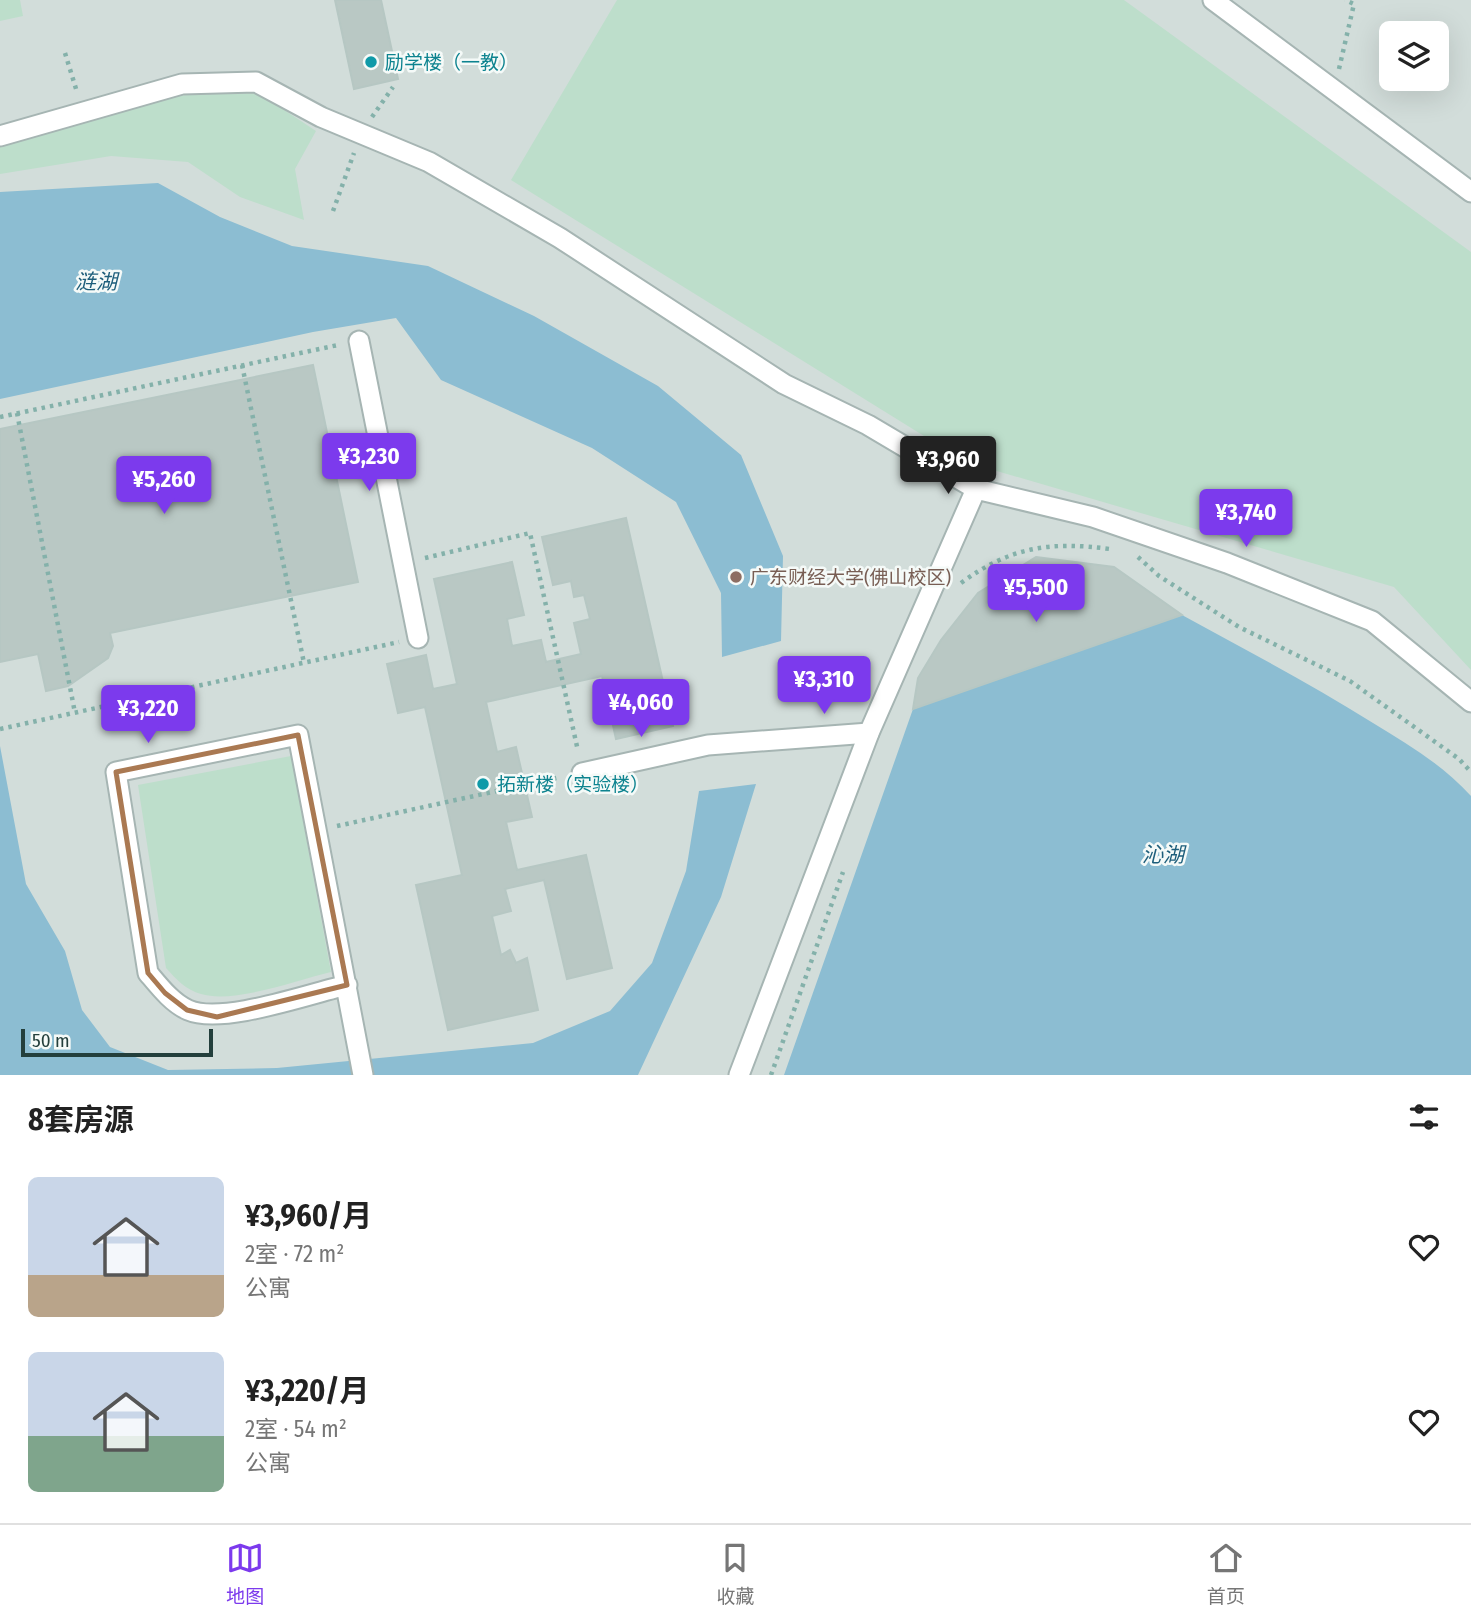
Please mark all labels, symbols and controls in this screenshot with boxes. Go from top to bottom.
map controls [1379,21,1449,91]
button: layers [1379,21,1449,91]
place label: 励学楼（一教） [385,51,518,74]
marker: 励学楼（一教） [363,54,379,70]
water label: 涟湖 [75,269,120,295]
pin: ¥3,230 [312,434,426,493]
pin: ¥3,960 [891,436,1005,496]
text: ¥3,230 [338,442,400,470]
text: ¥3,960 [916,445,980,473]
pin: ¥5,260 [107,456,221,516]
text: ¥5,260 [132,465,196,493]
pin: ¥3,740 [1189,490,1303,549]
text: ¥3,740 [1215,498,1277,526]
pin: ¥5,500 [979,564,1093,624]
place label: 广东财经大学(佛山校区) [750,566,951,589]
marker: 广东财经大学(佛山校区) [728,569,744,585]
text: ¥5,500 [1004,573,1068,601]
pin: ¥3,310 [767,656,881,716]
text: ¥3,310 [794,665,854,693]
pin: ¥4,060 [584,680,698,739]
pin: ¥3,220 [91,686,205,745]
text: ¥4,060 [608,688,674,716]
text: ¥3,220 [117,694,179,722]
place label: 拓新楼（实验楼） [497,773,649,796]
marker: 拓新楼（实验楼） [475,776,491,792]
water label: 沁湖 [1142,842,1187,868]
scale bar [21,1026,214,1058]
text: 50 m [32,1029,70,1052]
icon: filters [1405,1098,1443,1136]
text: 8套房源 [28,1102,134,1138]
text: ¥3,960/月 [245,1198,372,1234]
icon: home [84,1205,168,1289]
icon: heart [1405,1228,1443,1266]
text: 2室 · 72 m² [245,1240,344,1268]
text: 公寓 [245,1274,291,1302]
text: ¥3,220/月 [245,1373,369,1409]
icon: home [84,1380,168,1464]
icon: heart [1405,1403,1443,1441]
text: 2室 · 54 m² [245,1415,347,1443]
text: 公寓 [245,1449,291,1477]
tab: 地图 [226,1539,264,1608]
tab: 收藏 [716,1539,755,1608]
tab: 首页 [1207,1539,1245,1608]

